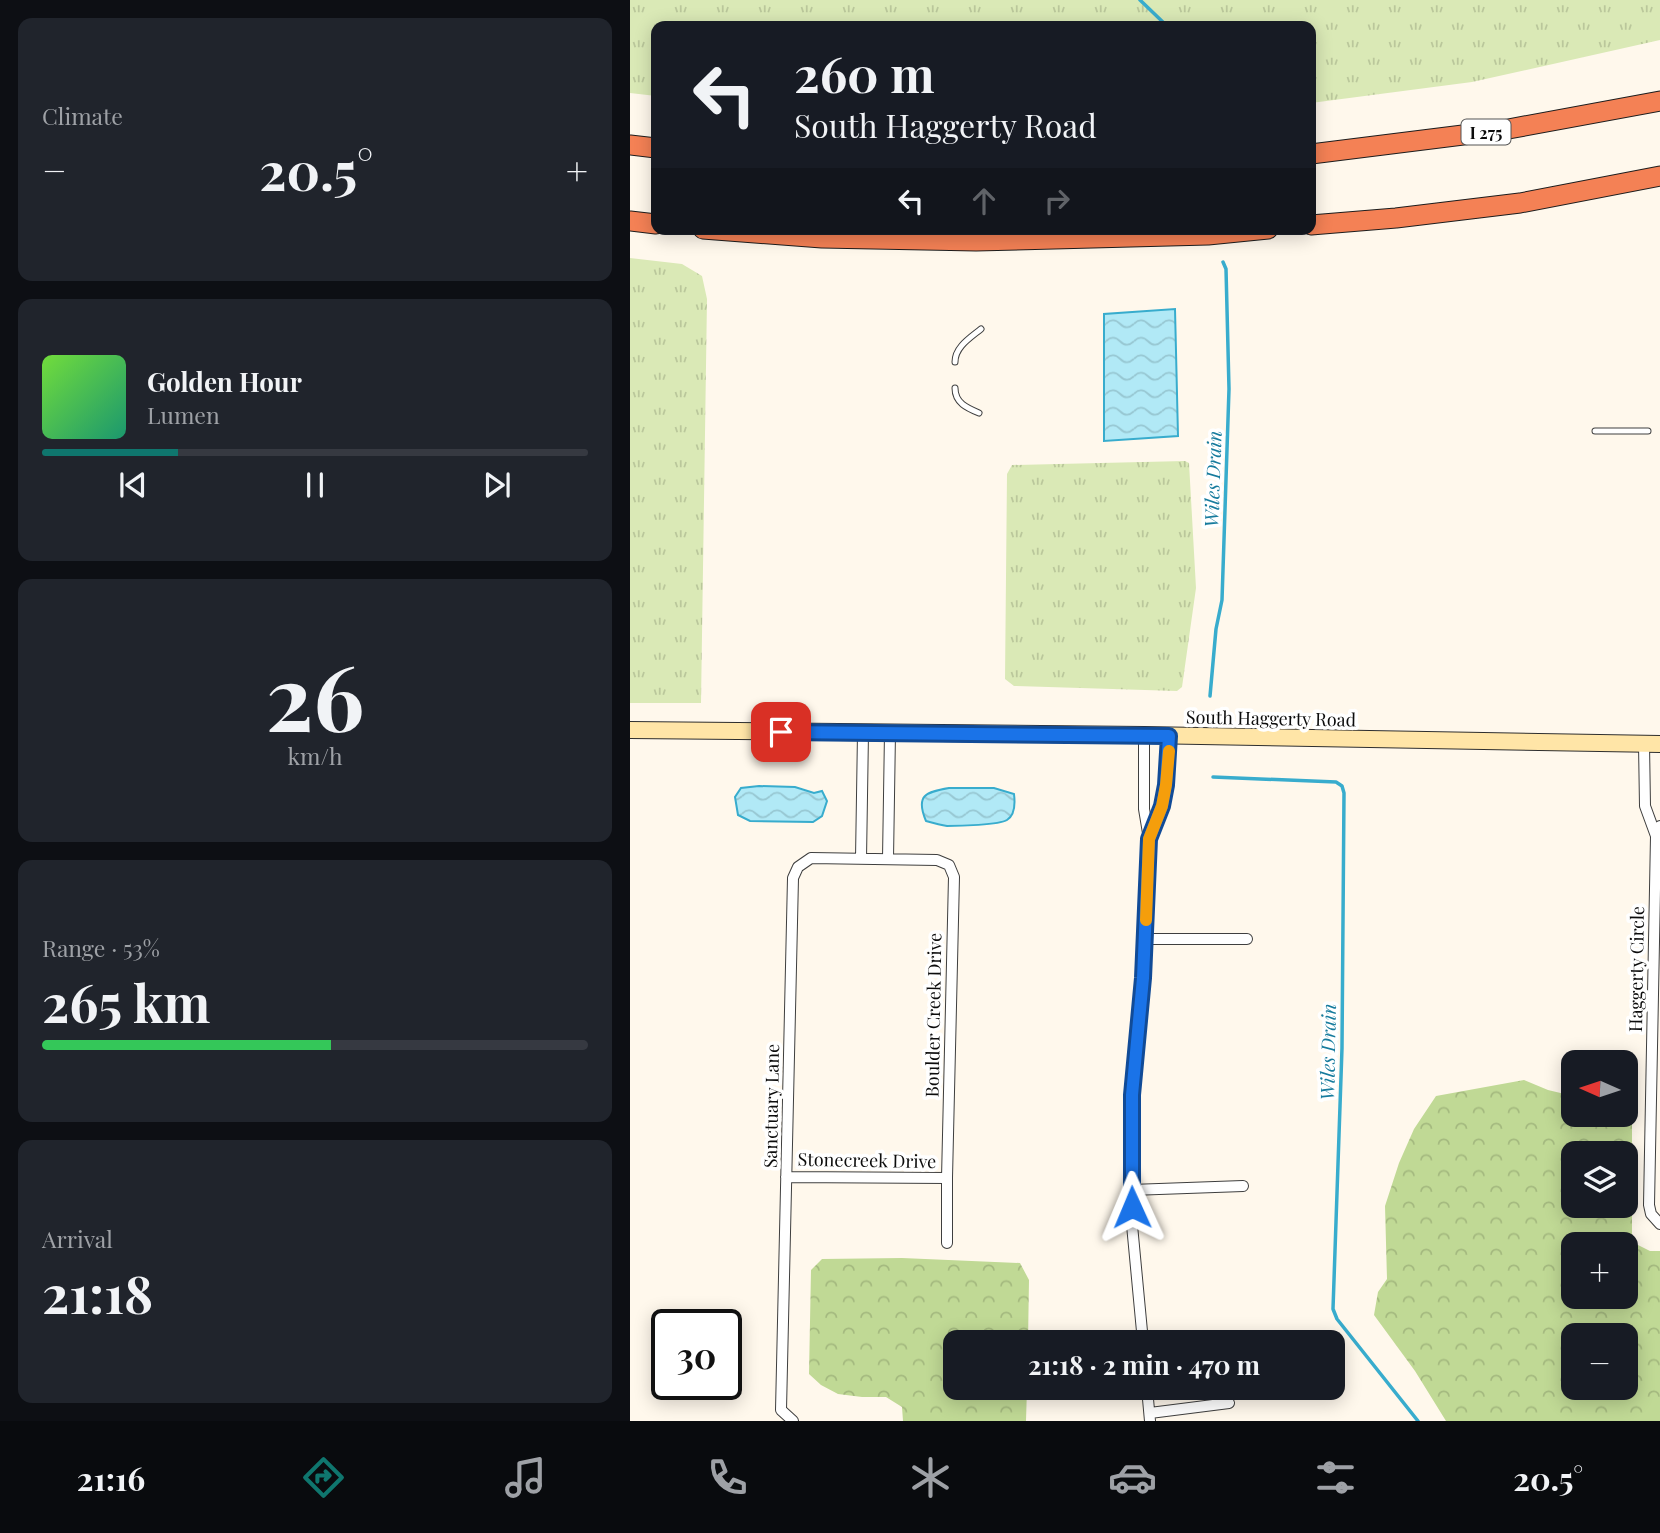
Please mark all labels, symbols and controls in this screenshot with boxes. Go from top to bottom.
text: 260 m [794,40,934,105]
icon: left [679,49,770,140]
text: Climate [42,100,123,131]
text: South Haggerty Road [794,103,1097,146]
road number: I 275 [1462,120,1510,144]
text: 20.5° [259,135,373,204]
text: − [42,144,67,195]
text: + [566,144,588,195]
icon: left [892,182,930,220]
icon: ahead [965,182,1003,220]
icon: right [1038,182,1076,220]
text: Golden Hour [147,364,302,399]
text: Lumen [147,399,220,430]
water label: Wiles Drain [1197,430,1227,528]
icon: previous [114,466,152,504]
icon: pause [296,466,334,504]
icon: next [478,466,516,504]
text: 26 [266,634,364,755]
pin [751,702,811,762]
street label: South Haggerty Road [1186,705,1357,731]
icon: arrive [762,713,800,751]
text: km/h [287,740,343,771]
street label: Haggerty Circle [1623,906,1649,1032]
text: Range · 53% [42,932,160,963]
street label: Boulder Creek Drive [920,932,946,1098]
text: 265 km [42,967,210,1036]
water label: Wiles Drain [1313,1003,1341,1101]
street label: Sanctuary Lane [758,1044,784,1168]
north arrow [1561,1050,1638,1127]
map controls [1561,1050,1638,1400]
button: layers [1561,1141,1638,1218]
street label: Stonecreek Drive [797,1147,937,1173]
position arrow [1095,1170,1169,1244]
text: Arrival [42,1223,113,1254]
button: + [1561,1232,1638,1309]
text: 21:18 [42,1258,153,1327]
speed limit sign: 30 [651,1309,742,1400]
button: − [1561,1323,1638,1400]
text: 21:18 · 2 min · 470 m [1028,1347,1260,1382]
icon: directions [299,1453,348,1502]
icon: music [501,1453,550,1502]
icon: phone [703,1453,752,1502]
icon: climate [906,1453,955,1502]
icon: car [1108,1453,1157,1502]
icon: filters [1311,1453,1360,1502]
text: 21:16 [77,1456,145,1499]
text: 20.5° [1513,1456,1583,1499]

